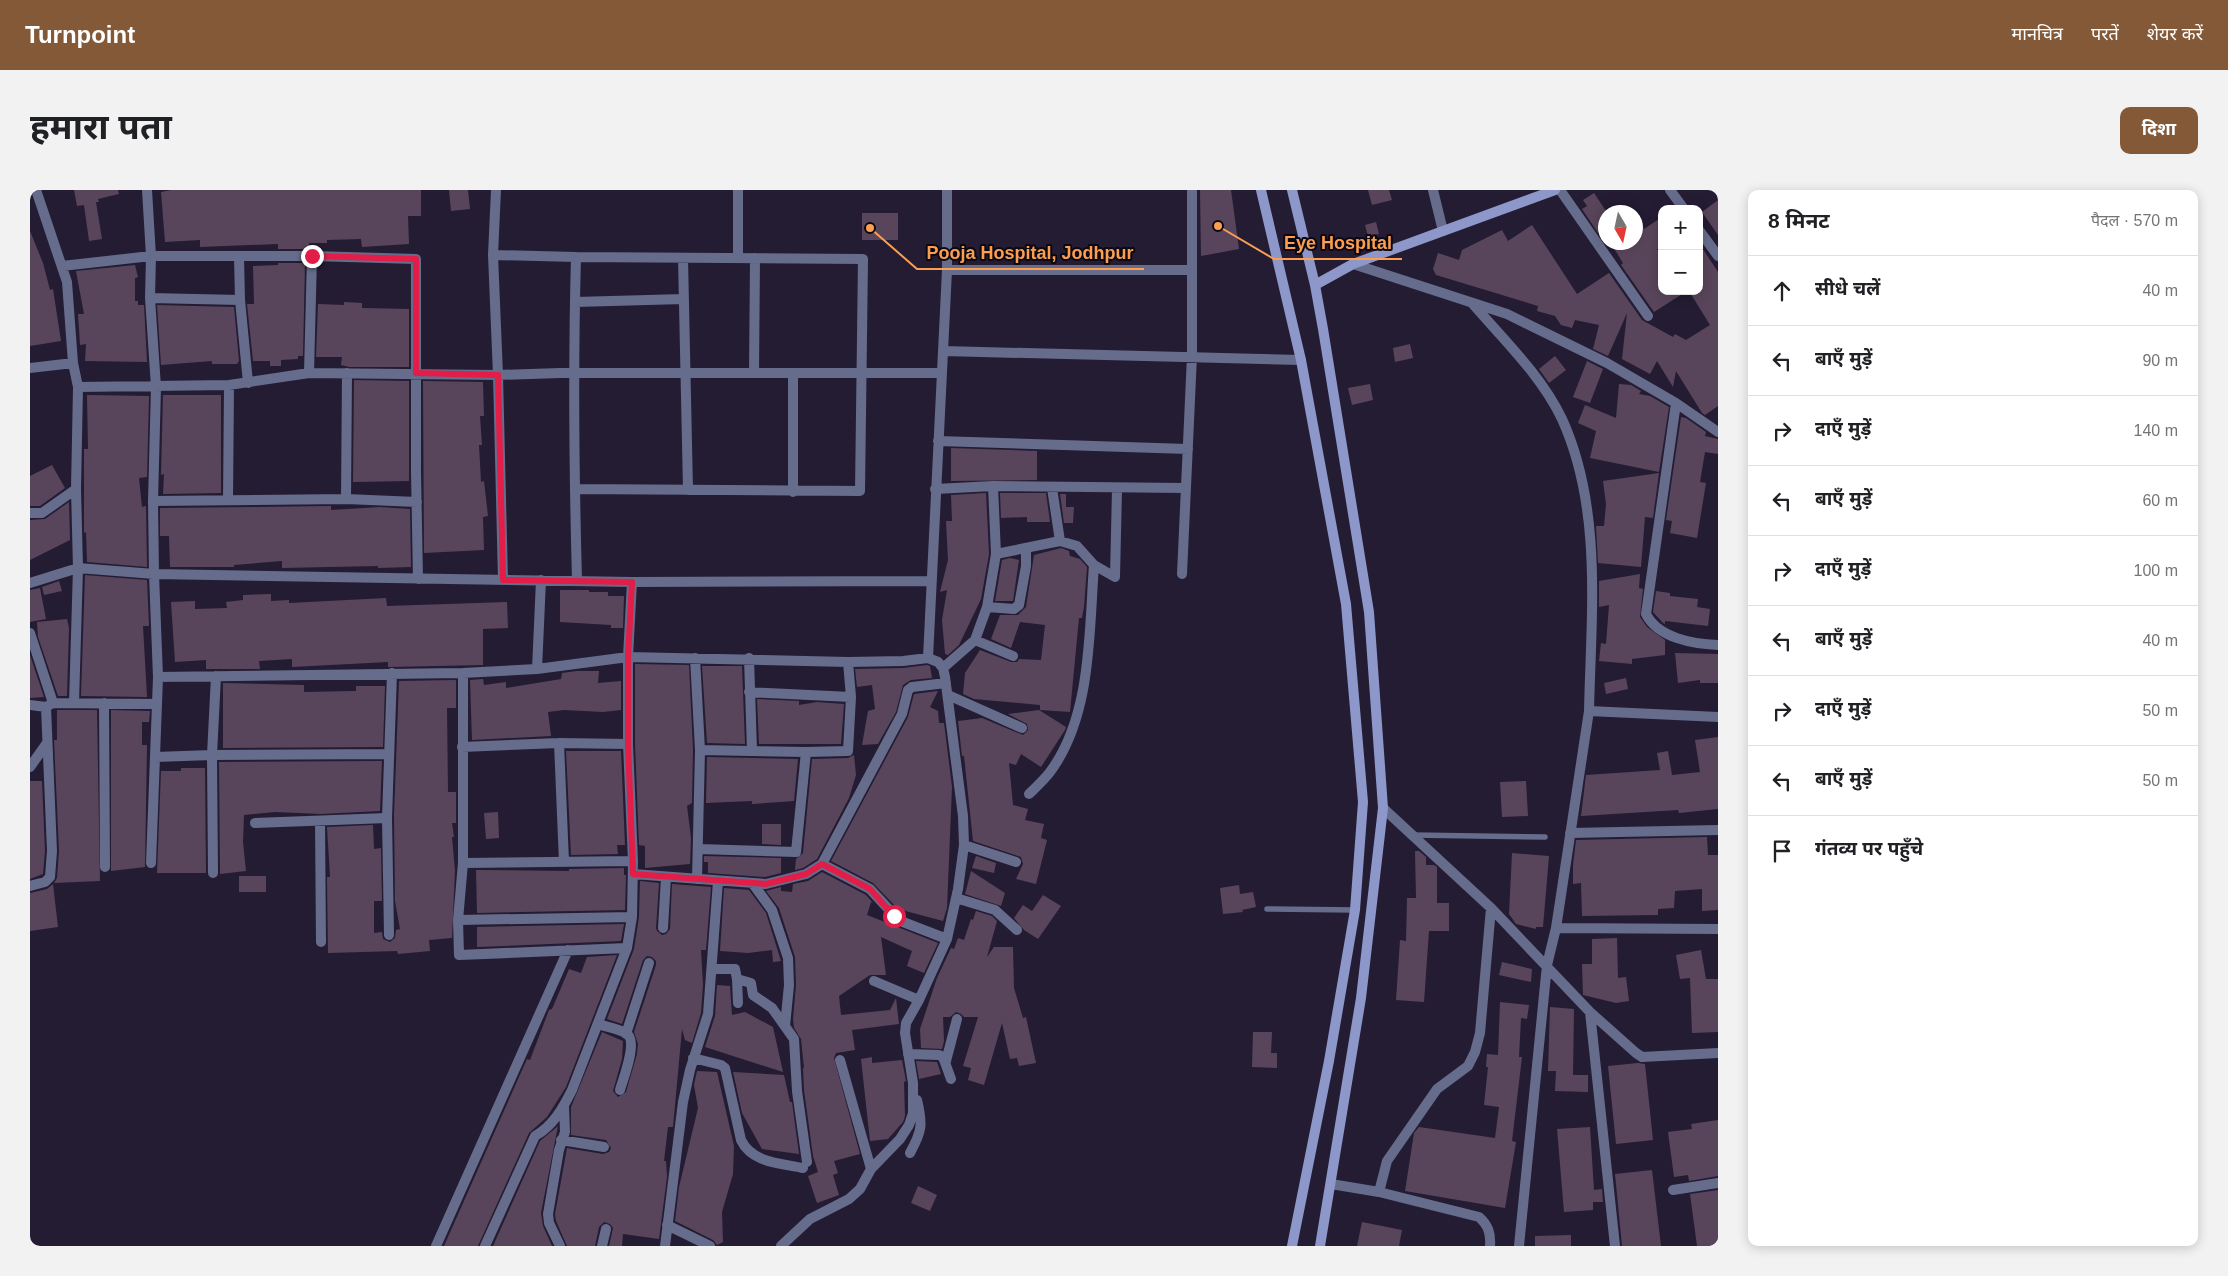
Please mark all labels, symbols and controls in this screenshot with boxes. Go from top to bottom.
text: Turnpoint [25,21,135,48]
text: मानचित्र [2011,24,2063,44]
text: परतें [2091,24,2119,44]
text: शेयर करें [2147,24,2203,44]
text: हमारा पता [30,107,172,146]
button: दिशा [2120,107,2198,154]
north arrow [1598,205,1643,250]
map controls [1658,205,1703,295]
button: + [1658,205,1703,250]
text: 8 मिनट [1768,209,1830,232]
text: पैदल · 570 m [2091,212,2178,229]
callout: Eye Hospital [1274,226,1402,259]
text: Eye Hospital [1284,233,1392,253]
callout: Pooja Hospital, Jodhpur [917,236,1144,269]
text: Pooja Hospital, Jodhpur [926,243,1134,263]
route end [301,245,324,268]
button: − [1658,250,1703,295]
icon: ahead [1768,277,1796,305]
text: सीधे चलें [1815,278,1880,299]
text: 40 m [2142,282,2178,299]
icon: left [1768,347,1796,375]
text: बाएँ मुड़ें [1815,348,1872,369]
text: 90 m [2142,352,2178,369]
icon: right [1768,417,1796,445]
text: दाएँ मुड़ें [1815,418,1871,439]
text: 140 m [2134,422,2178,439]
icon: left [1768,487,1796,515]
text: बाएँ मुड़ें [1815,488,1872,509]
text: 60 m [2142,492,2178,509]
icon: right [1768,557,1796,585]
text: दाएँ मुड़ें [1815,558,1871,579]
text: 100 m [2134,562,2178,579]
icon: left [1768,627,1796,655]
text: बाएँ मुड़ें [1815,628,1872,649]
text: 40 m [2142,632,2178,649]
icon: right [1768,697,1796,725]
text: दाएँ मुड़ें [1815,698,1871,719]
text: 50 m [2142,702,2178,719]
icon: left [1768,767,1796,795]
text: बाएँ मुड़ें [1815,768,1872,789]
text: 50 m [2142,772,2178,789]
icon: arrive [1768,837,1796,865]
text: गंतव्य पर पहुँचे [1815,838,1923,859]
route start [883,905,906,928]

